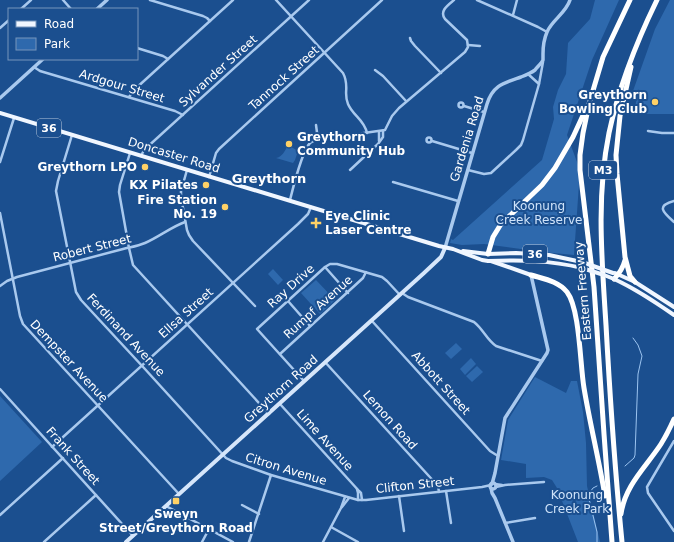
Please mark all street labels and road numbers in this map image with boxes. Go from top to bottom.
street label: Sylvander Street [176,32,260,110]
street label: Tannock Street [245,43,322,114]
street label: Ardgour Street [78,66,167,106]
street label: Gardenia Road [447,95,487,183]
road number: 36 [37,119,61,137]
street label: Doncaster Road [126,134,222,176]
road number: M3 [589,161,617,179]
street label: Robert Street [51,231,133,264]
street label: Eastern Freeway [572,241,594,341]
road number: 36 [523,245,547,263]
street label: Ray Drive [265,261,317,311]
street label: Rumpf Avenue [281,273,355,341]
street label: Ellsa Street [156,285,216,341]
street label: Ferdinand Avenue [84,291,168,379]
street label: Dempster Avenue [27,317,111,405]
street label: Abbott Street [409,348,473,418]
street label: Greythorn Road [241,352,321,426]
street label: Lemon Road [360,388,420,452]
street label: Lime Avenue [294,407,356,473]
street label: Frank Street [43,424,103,488]
street label: Citron Avenue [244,450,328,488]
street label: Clifton Street [375,474,455,496]

